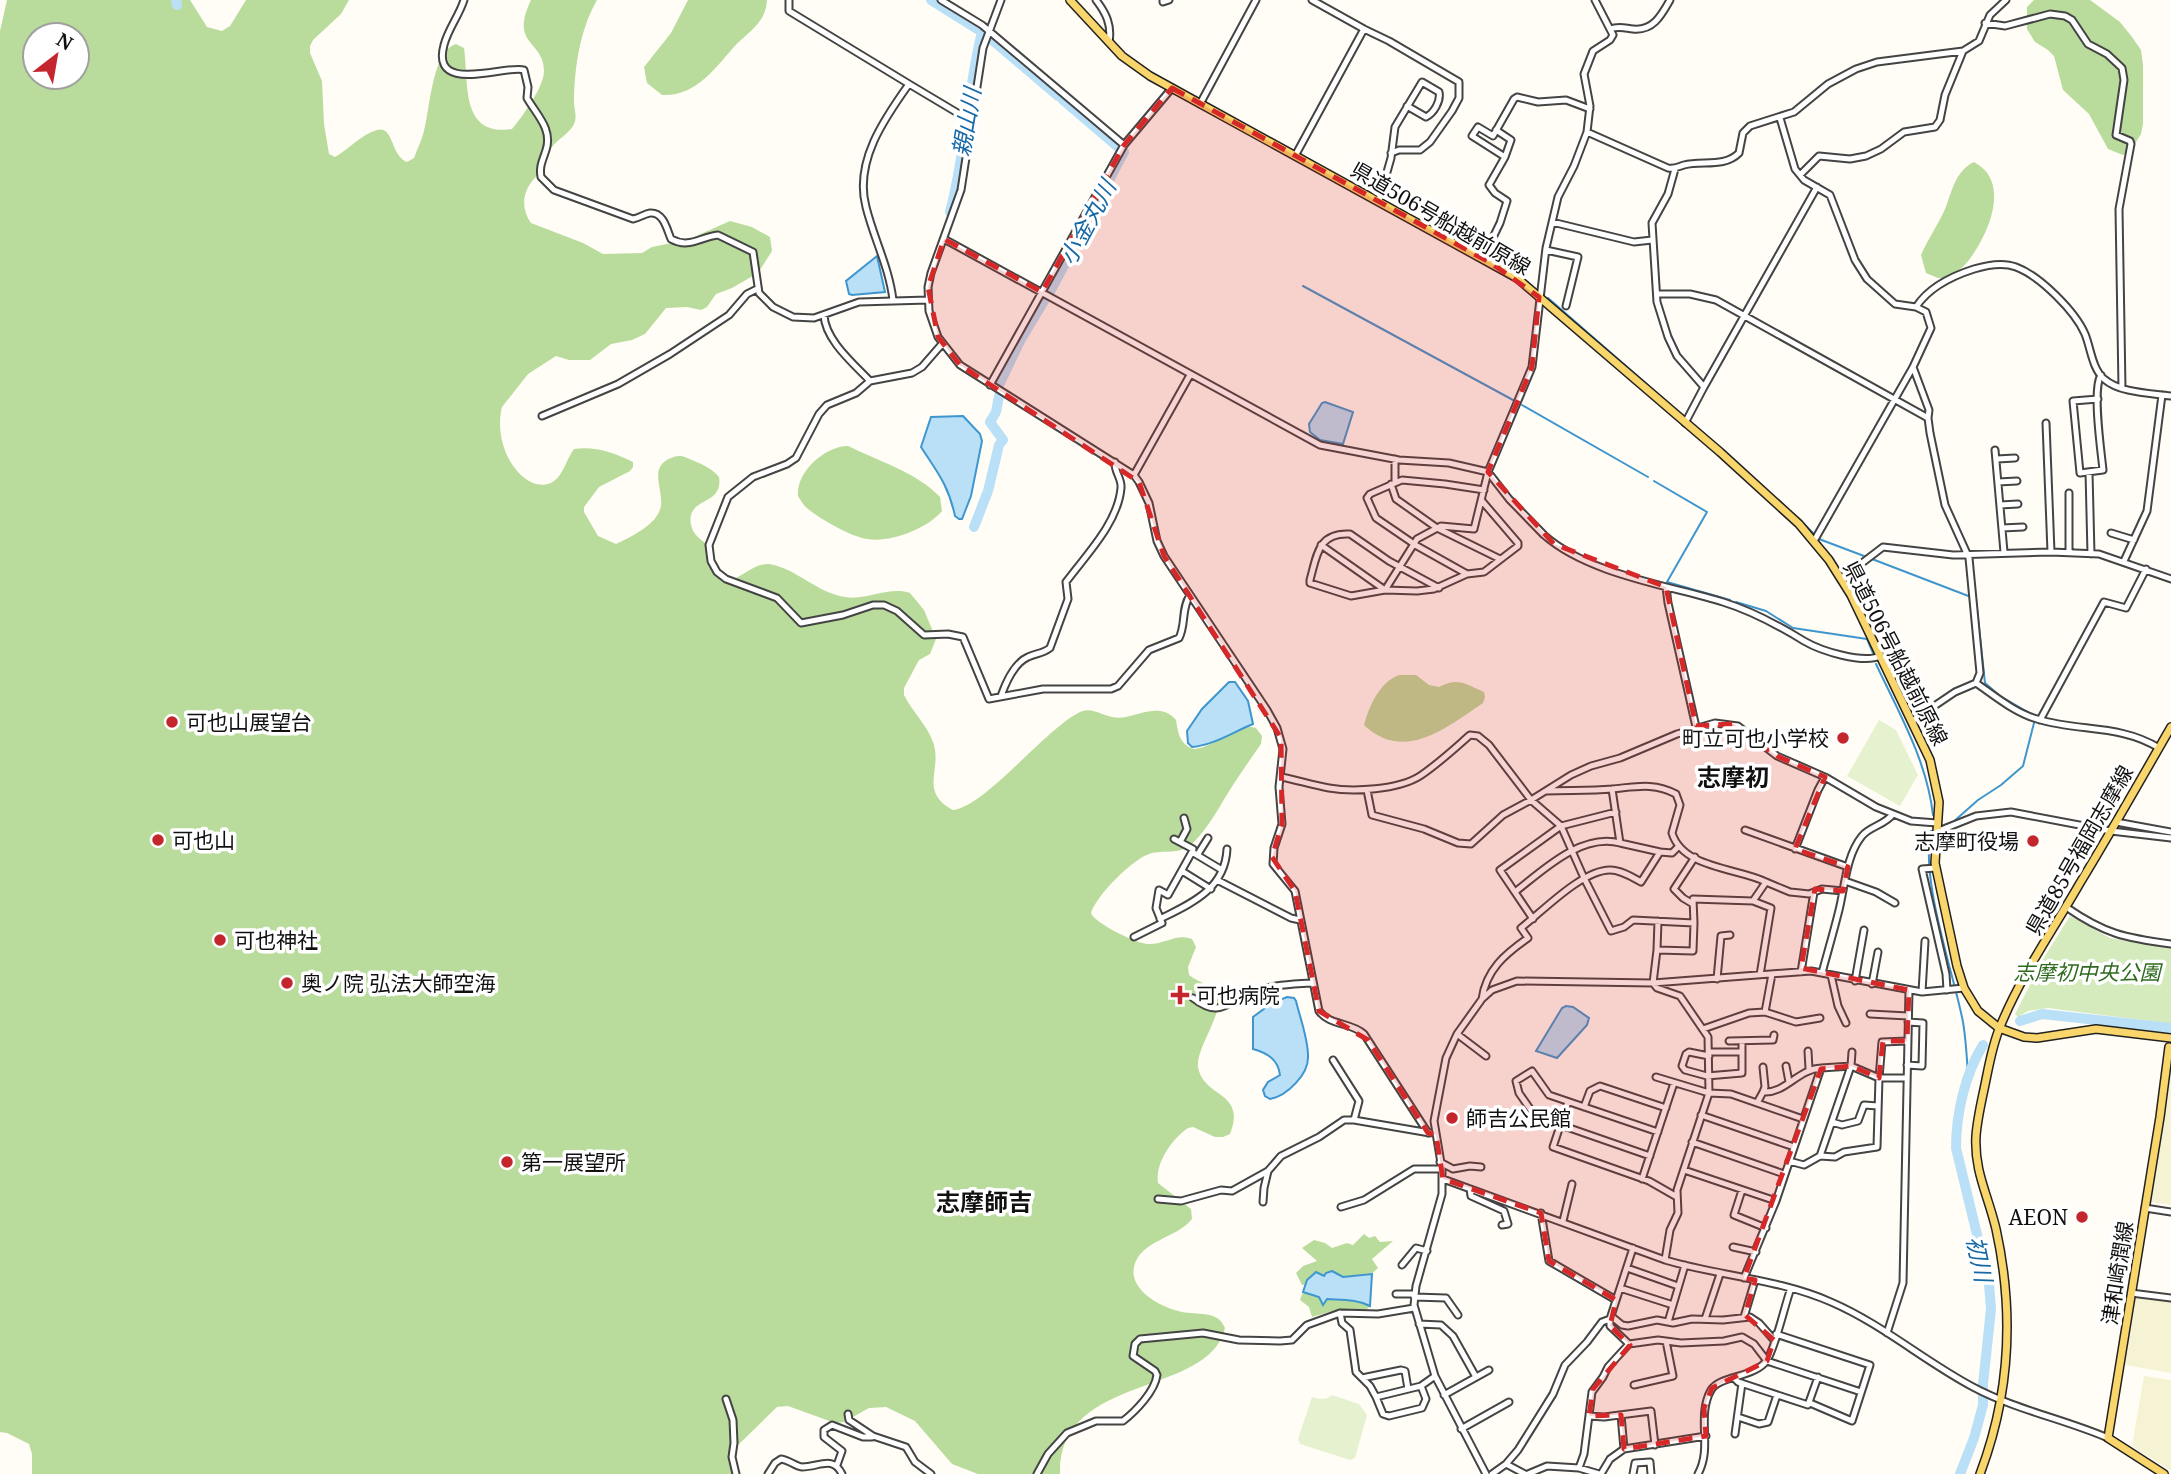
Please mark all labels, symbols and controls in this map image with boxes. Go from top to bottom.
north arrow [21,21,91,91]
text: N [52,26,78,56]
water label: 親山川 [944,82,988,159]
street label: 県道506号船越前原線 [1346,155,1536,281]
water label: 小金丸川 [1051,171,1124,270]
street label: 県道506号船越前原線 [1837,556,1955,750]
place label: 可也山展望台 [186,708,312,736]
marker: 可也山展望台 [164,714,180,730]
place label: 町立可也小学校 [1682,724,1829,752]
marker: 町立可也小学校 [1835,730,1851,746]
district label: 志摩初 [1697,760,1769,793]
street label: 県道85号福岡志摩線 [2019,760,2139,940]
place label: 可也山 [172,826,235,854]
place label: 志摩町役場 [1914,827,2019,855]
marker: 可也山 [150,832,166,848]
marker: 志摩町役場 [2025,833,2041,849]
place label: 可也神社 [234,926,318,954]
marker: 可也神社 [212,932,228,948]
park label: 志摩初中央公園 [2014,958,2163,986]
place label: 奥ノ院 弘法大師空海 [301,969,495,997]
marker: 奥ノ院 弘法大師空海 [279,975,295,991]
place label: 可也病院 [1196,981,1280,1009]
marker: 可也病院 [1170,985,1190,1005]
place label: 師吉公民館 [1466,1104,1571,1132]
marker: 師吉公民館 [1444,1110,1460,1126]
place label: 第一展望所 [521,1148,626,1176]
marker: 第一展望所 [499,1154,515,1170]
district label: 志摩師吉 [936,1185,1032,1218]
place label: AEON [2009,1203,2068,1231]
marker: AEON [2074,1209,2090,1225]
street label: 津和崎潤線 [2095,1219,2139,1327]
water label: 初川 [1960,1233,2001,1288]

